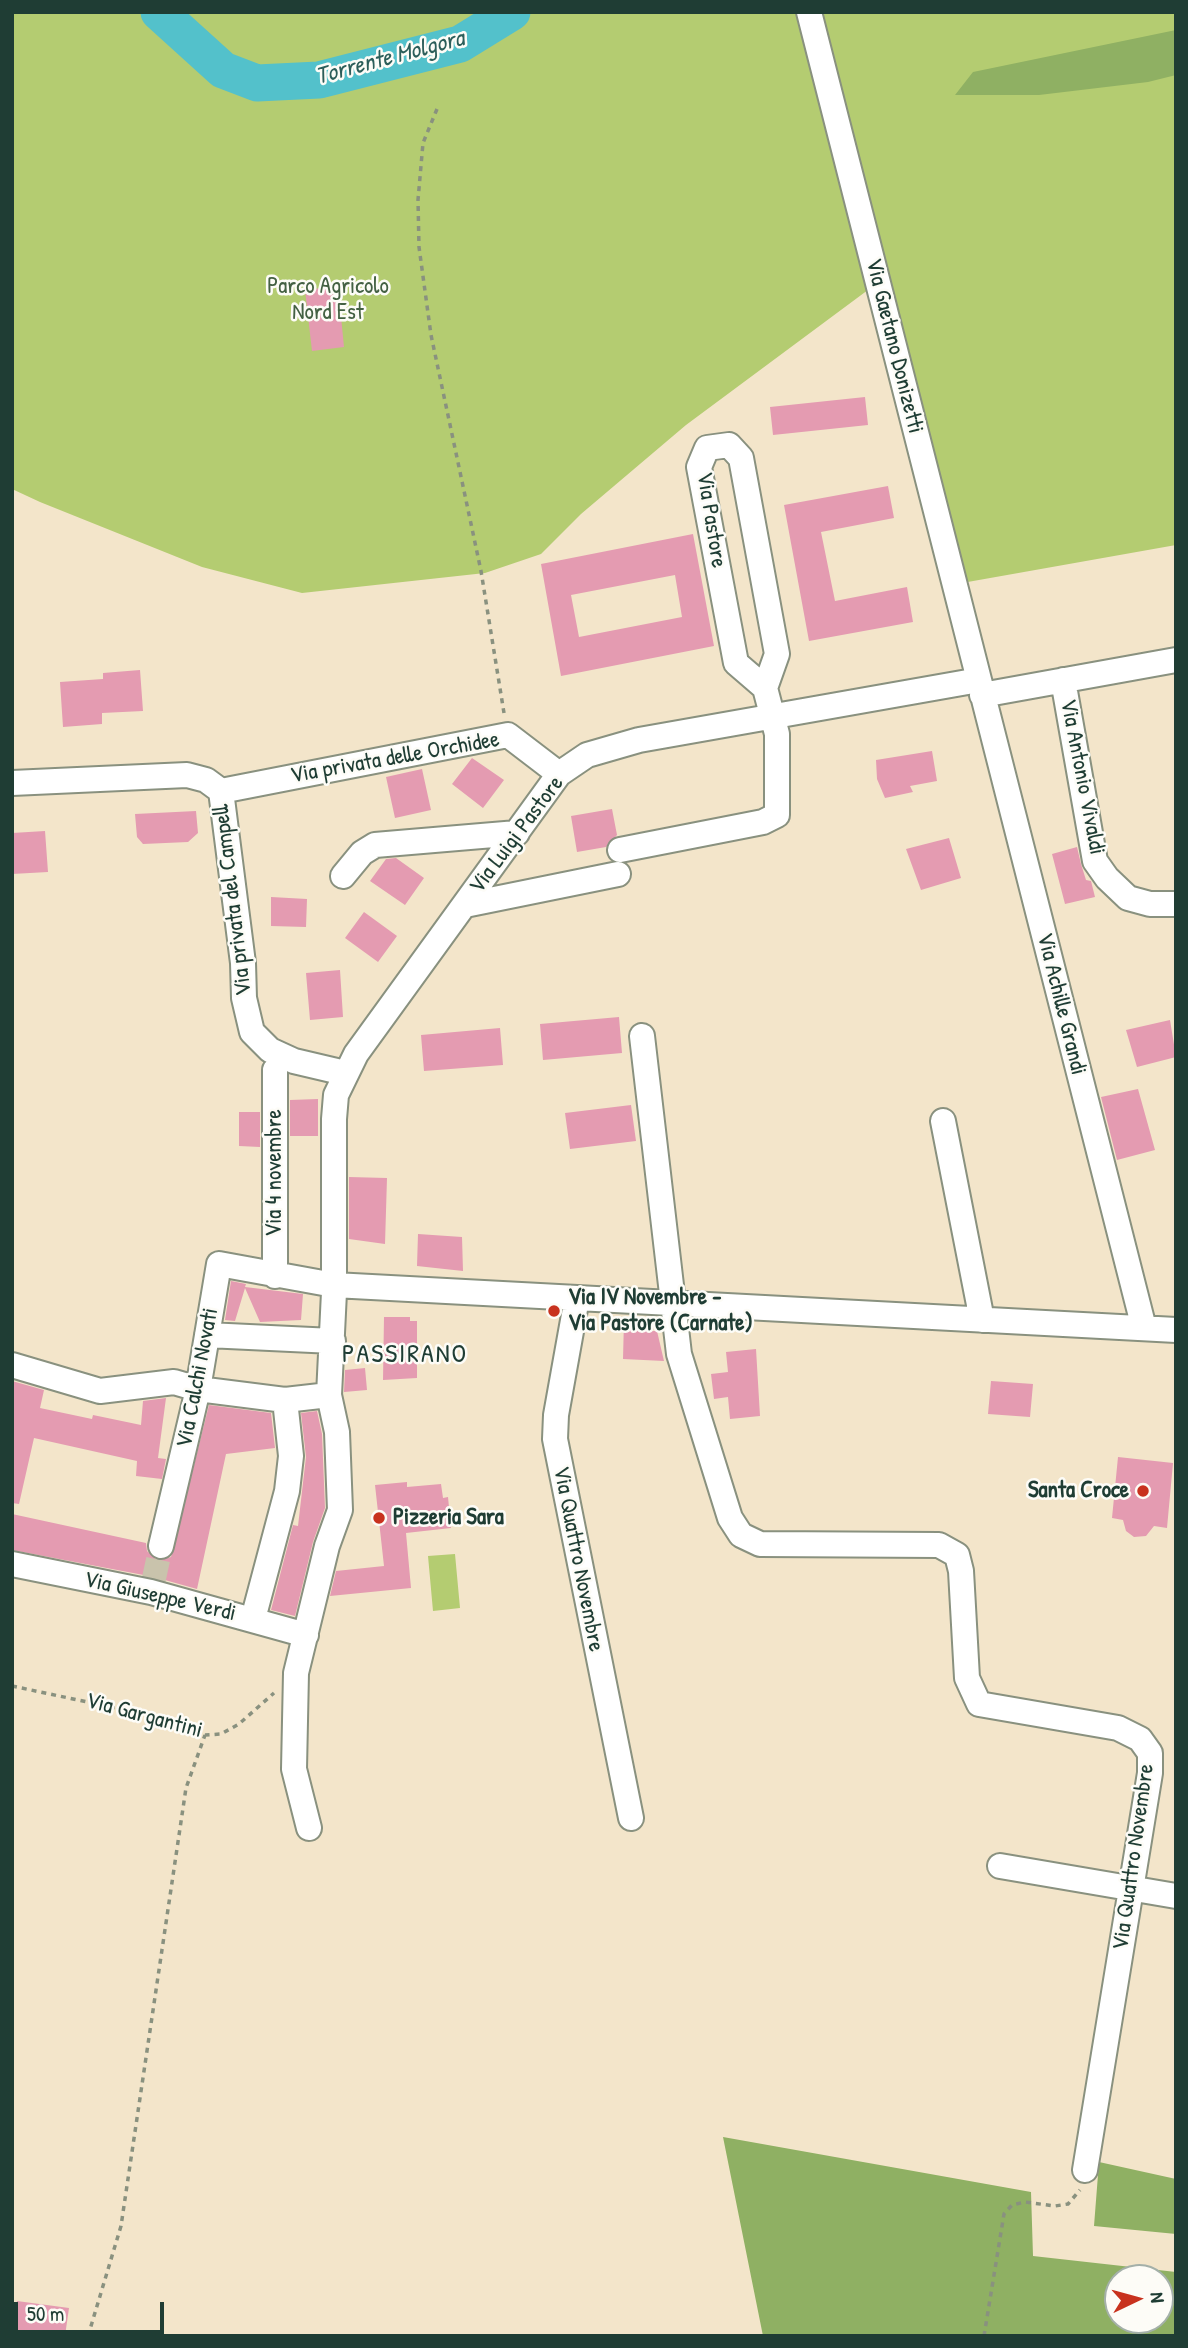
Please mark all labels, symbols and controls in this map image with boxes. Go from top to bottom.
water label: Torrente Molgora [313,24,467,92]
street label: Via Gaetano Donizetti [859,256,929,436]
park label: Parco Agricolo Nord Est [267,273,389,327]
street label: Via Pastore [690,470,732,570]
street label: Via Antonio Vivaldi [1053,697,1111,857]
street label: Via privata delle Orchidee [288,726,502,790]
street label: Via Luigi Pastore [464,771,570,899]
street label: Via privata del Campell [208,803,258,997]
street label: Via Achille Grandi [1030,930,1092,1078]
street label: Via 4 novembre [261,1109,289,1237]
place label: Via IV Novembre - Via Pastore (Carnate) [568,1284,753,1338]
marker: Via IV Novembre - Via Pastore (Carnate) [546,1303,562,1319]
street label: Via Calchi Novati [171,1306,225,1450]
district label: PASSIRANO [343,1339,467,1371]
street label: Via Quattro Novembre [547,1464,609,1654]
place label: Santa Croce [1028,1477,1129,1505]
marker: Santa Croce [1135,1483,1151,1499]
place label: Pizzeria Sara [393,1504,504,1532]
marker: Pizzeria Sara [371,1510,387,1526]
street label: Via Giuseppe Verdi [81,1566,239,1628]
street label: Via Gargantini [83,1687,205,1745]
street label: Via Quattro Novembre [1107,1762,1161,1952]
north arrow [1104,2264,1174,2334]
scale bar [18,2288,168,2332]
text: N [1145,2291,1171,2304]
text: 50 m [27,2299,64,2328]

